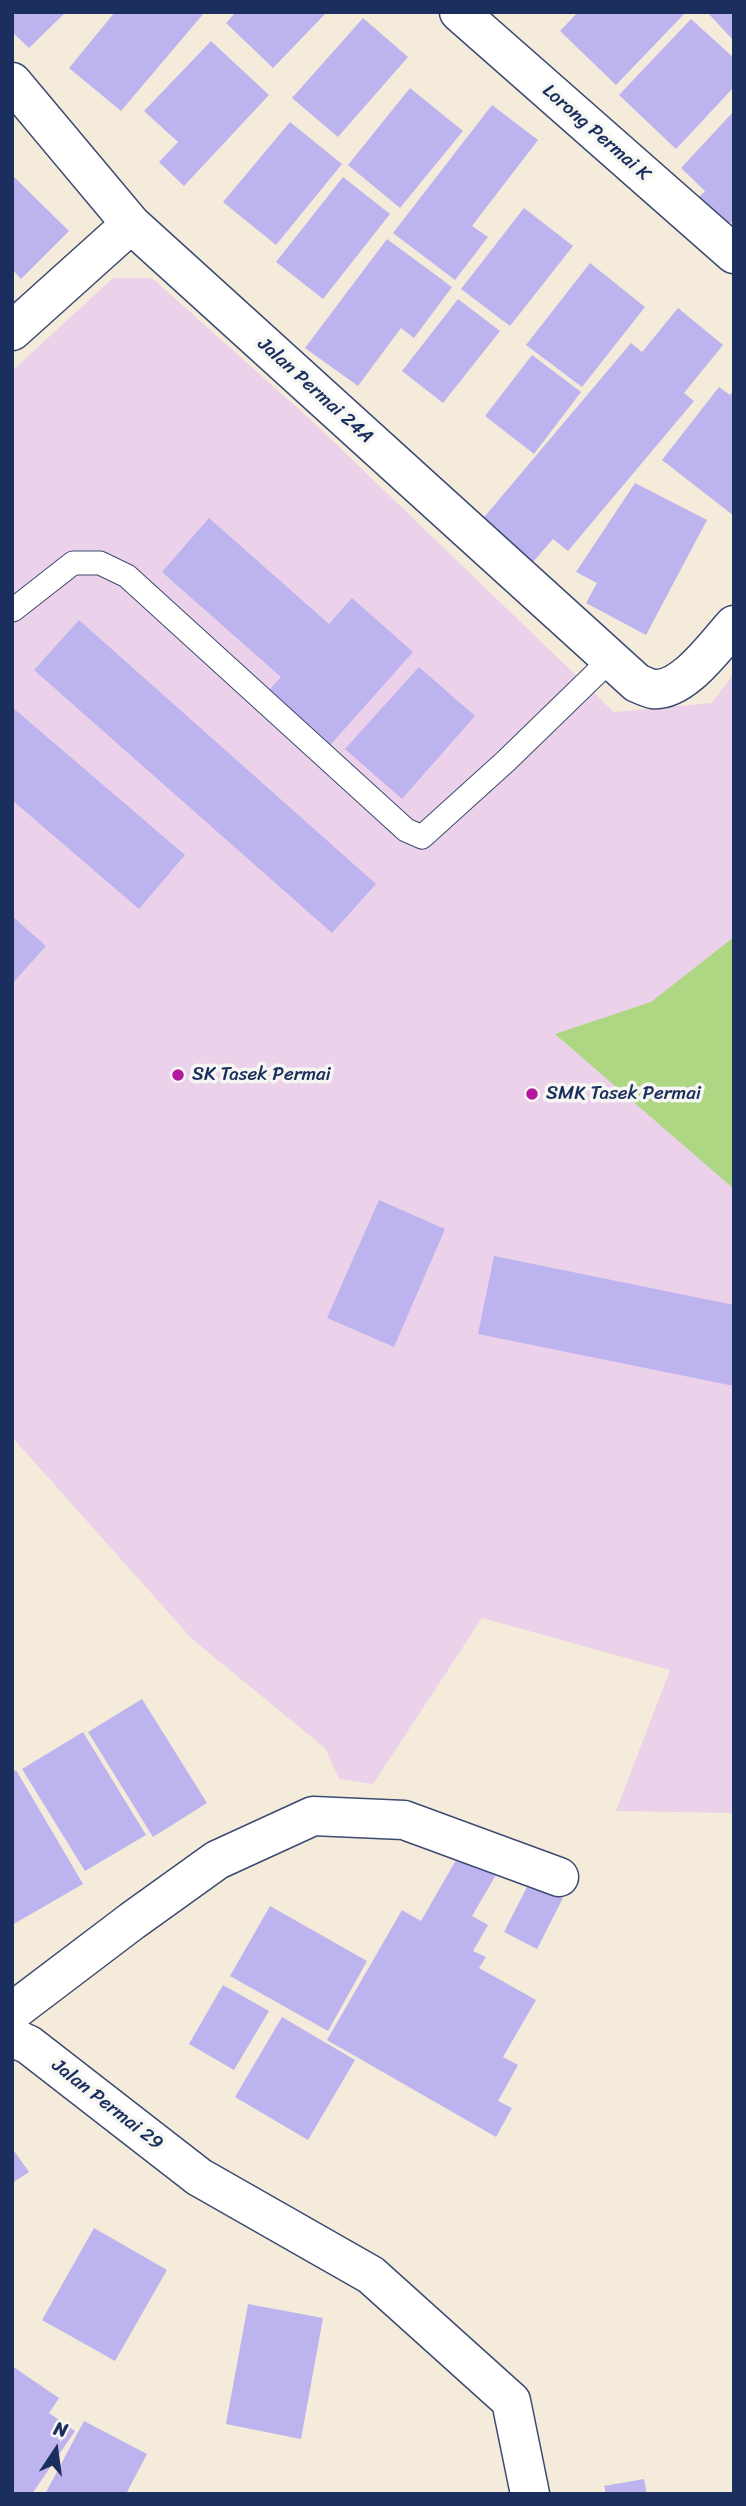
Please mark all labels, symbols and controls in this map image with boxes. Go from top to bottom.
street label: Lorong Permai K [537,80,655,186]
street label: Jalan Permai 24A [253,333,377,449]
place label: SK Tasek Permai [192,1064,331,1086]
marker: SK Tasek Permai [170,1067,186,1083]
place label: SMK Tasek Permai [546,1083,701,1105]
marker: SMK Tasek Permai [524,1086,540,1102]
street label: Jalan Permai 29 [47,2055,167,2155]
text: N [51,2411,71,2447]
north arrow [21,2415,91,2485]

